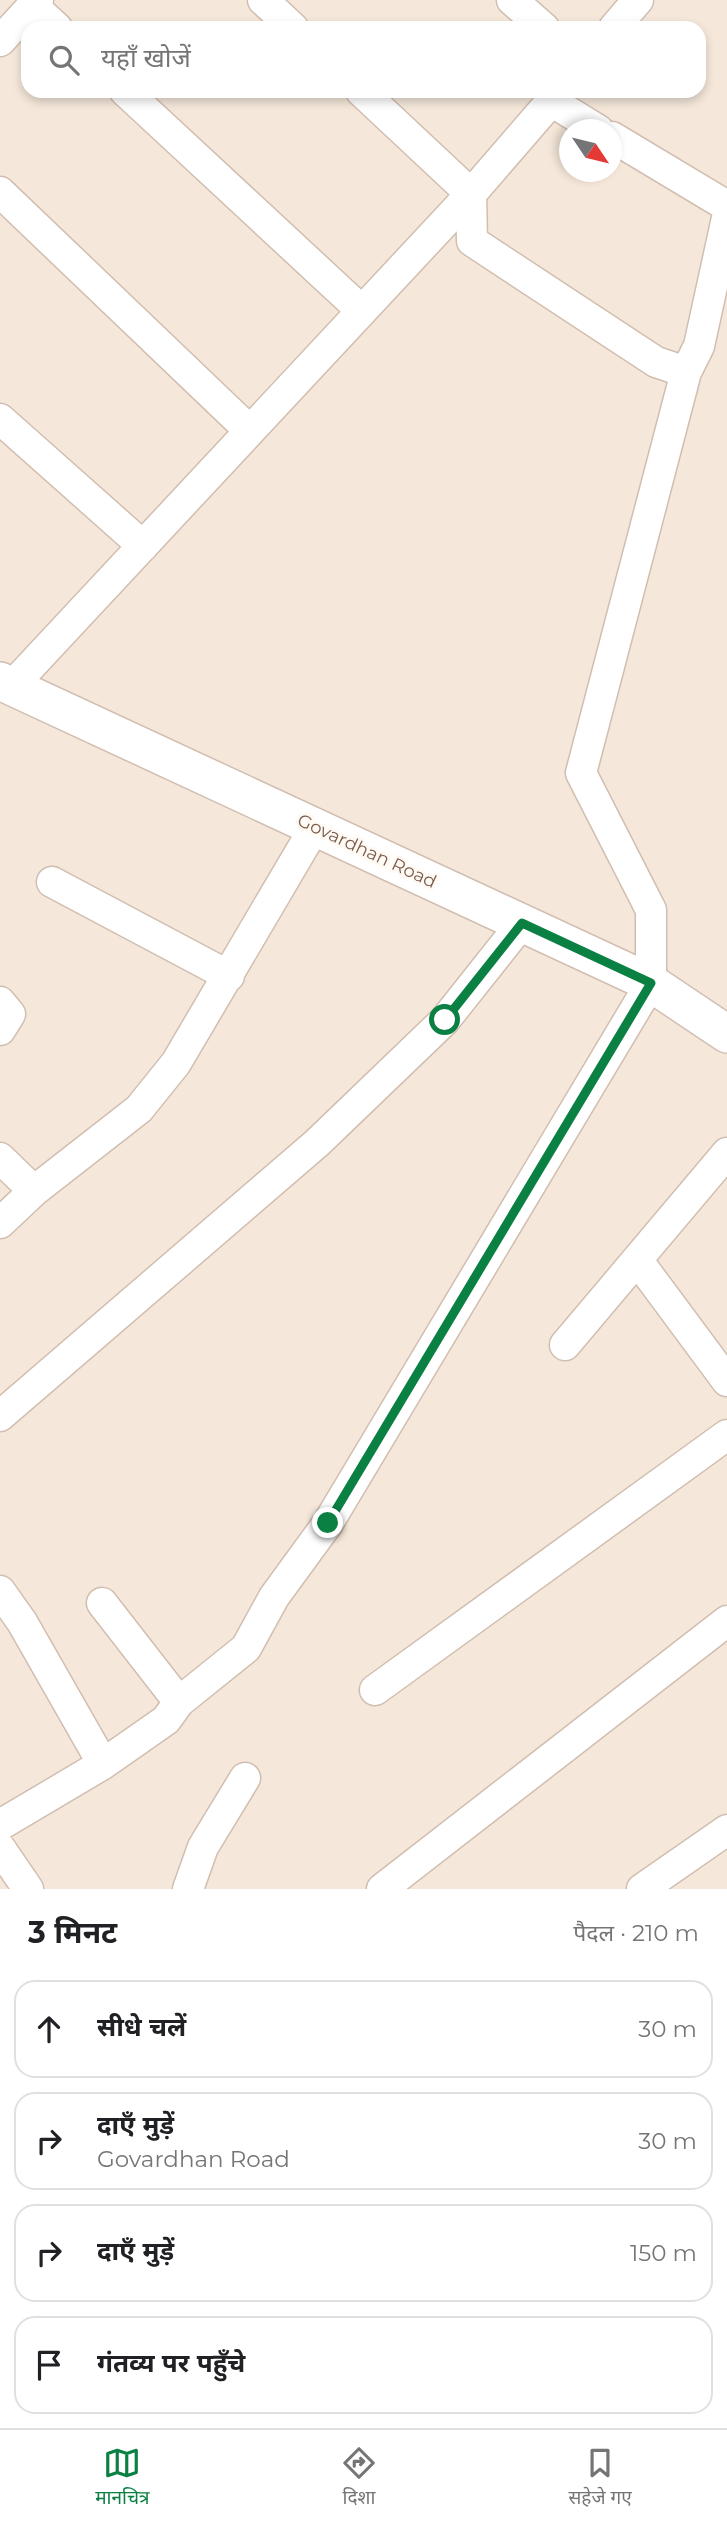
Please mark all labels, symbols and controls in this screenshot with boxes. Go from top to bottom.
search box [21,21,706,98]
icon: search [45,41,83,79]
text: यहाँ खोजें [101,42,191,74]
north arrow [559,119,622,182]
street label: Govardhan Road [294,809,440,893]
route start [429,1004,460,1035]
route end [312,1507,343,1538]
text: 3 मिनट [28,1914,117,1951]
text: पैदल · 210 m [573,1919,699,1947]
icon: ahead [30,2010,68,2048]
text: सीधे चलें [97,2011,186,2043]
text: 30 m [638,2015,697,2043]
text: दाएँ मुड़ें [97,2109,174,2141]
icon: right [30,2122,68,2160]
text: 30 m [638,2127,697,2155]
text: Govardhan Road [97,2145,290,2173]
icon: right [30,2234,68,2272]
text: दाएँ मुड़ें [97,2235,174,2267]
text: 150 m [630,2239,697,2267]
icon: arrive [30,2346,68,2384]
text: गंतव्य पर पहुँचे [97,2347,245,2379]
tab: मानचित्र [95,2444,150,2512]
tab: दिशा [340,2444,378,2512]
tab: सहेजे गए [569,2444,632,2512]

